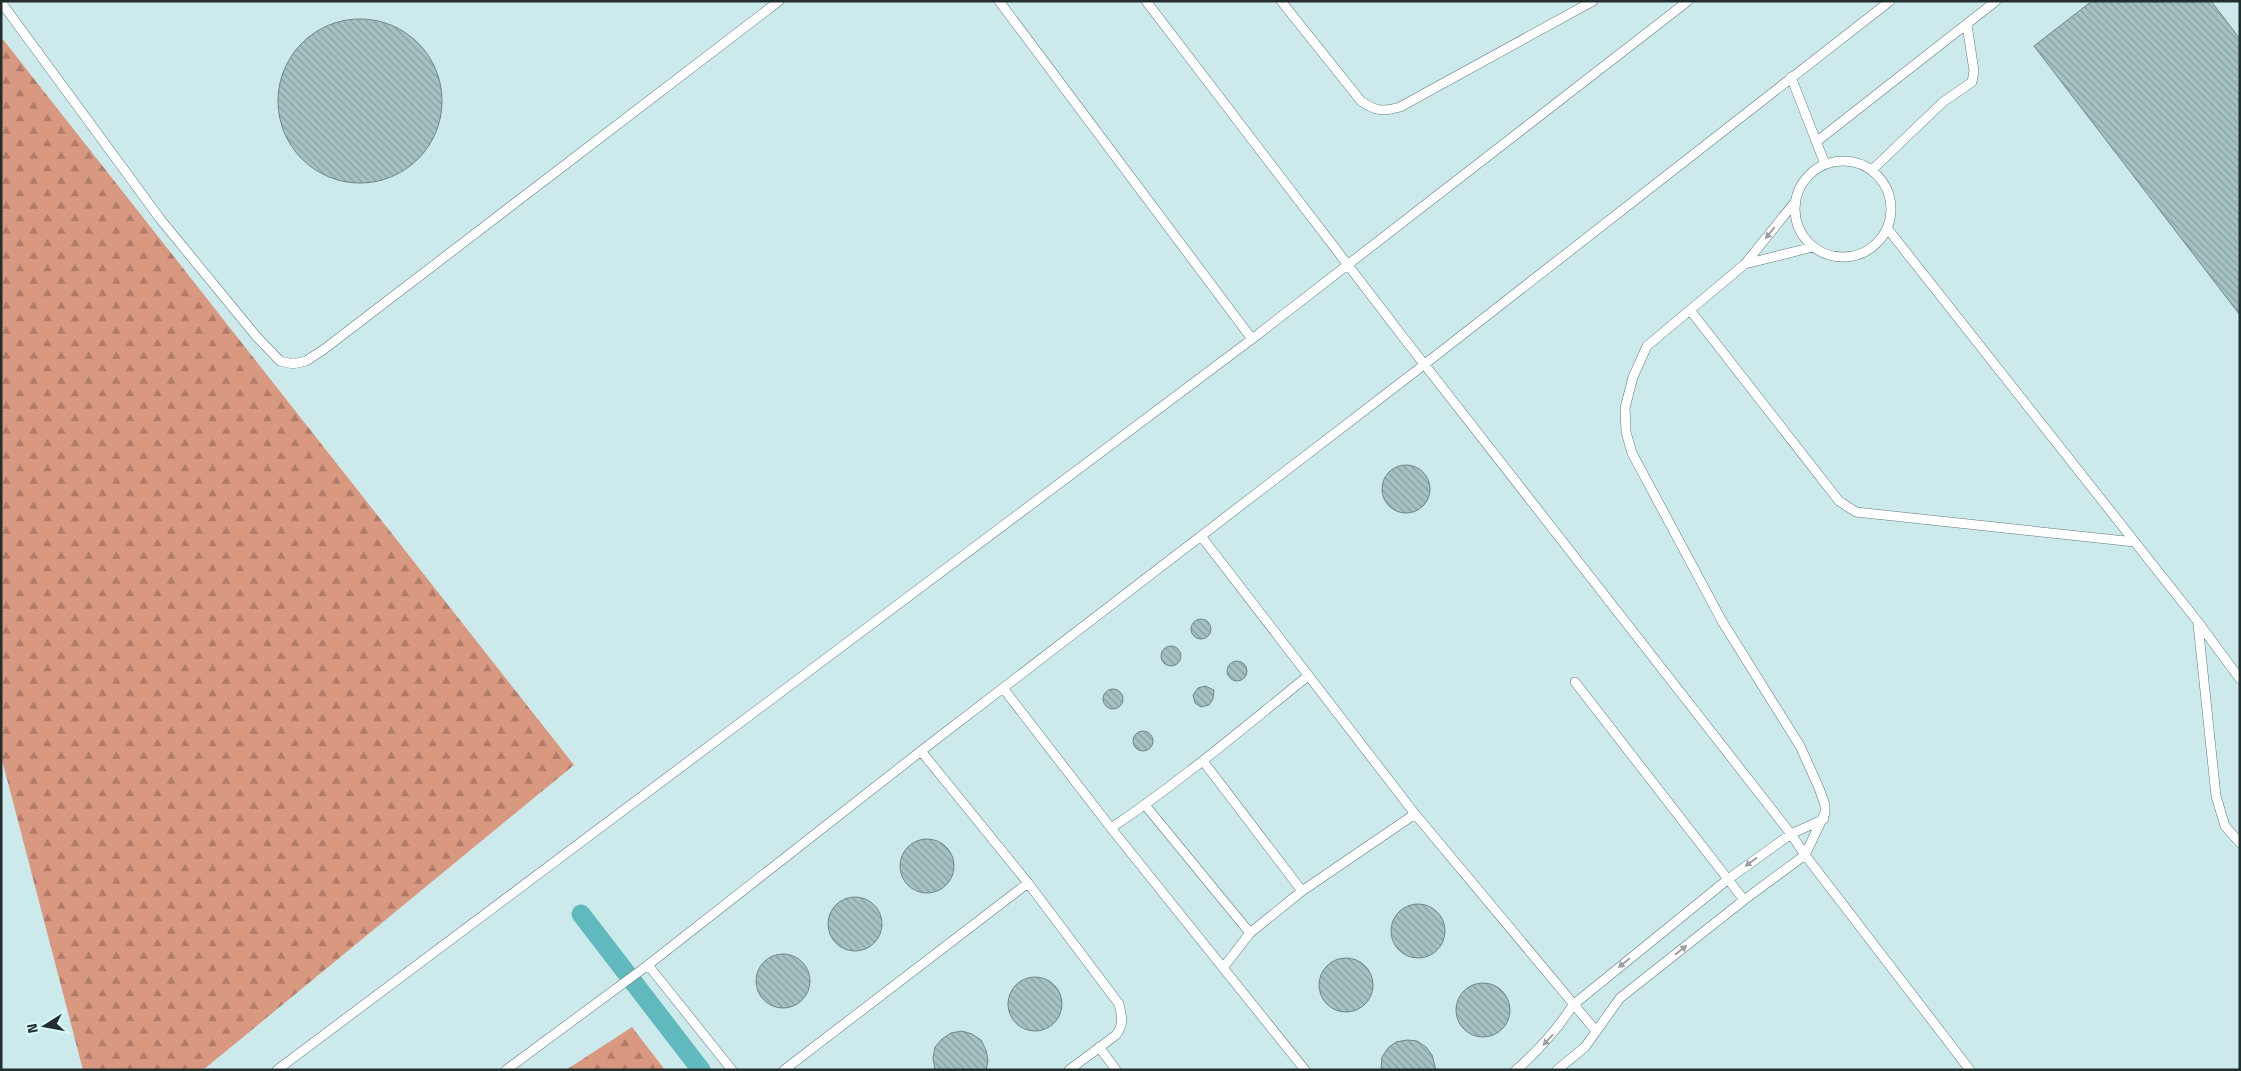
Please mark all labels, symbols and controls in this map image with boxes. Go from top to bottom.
one-way arrow [1764,226,1775,239]
one-way arrow [1744,857,1758,867]
one-way arrow [1674,944,1687,955]
one-way arrow [1618,958,1631,969]
north arrow [20,1001,70,1051]
text: N [21,1022,43,1035]
one-way arrow [1542,1034,1554,1046]

